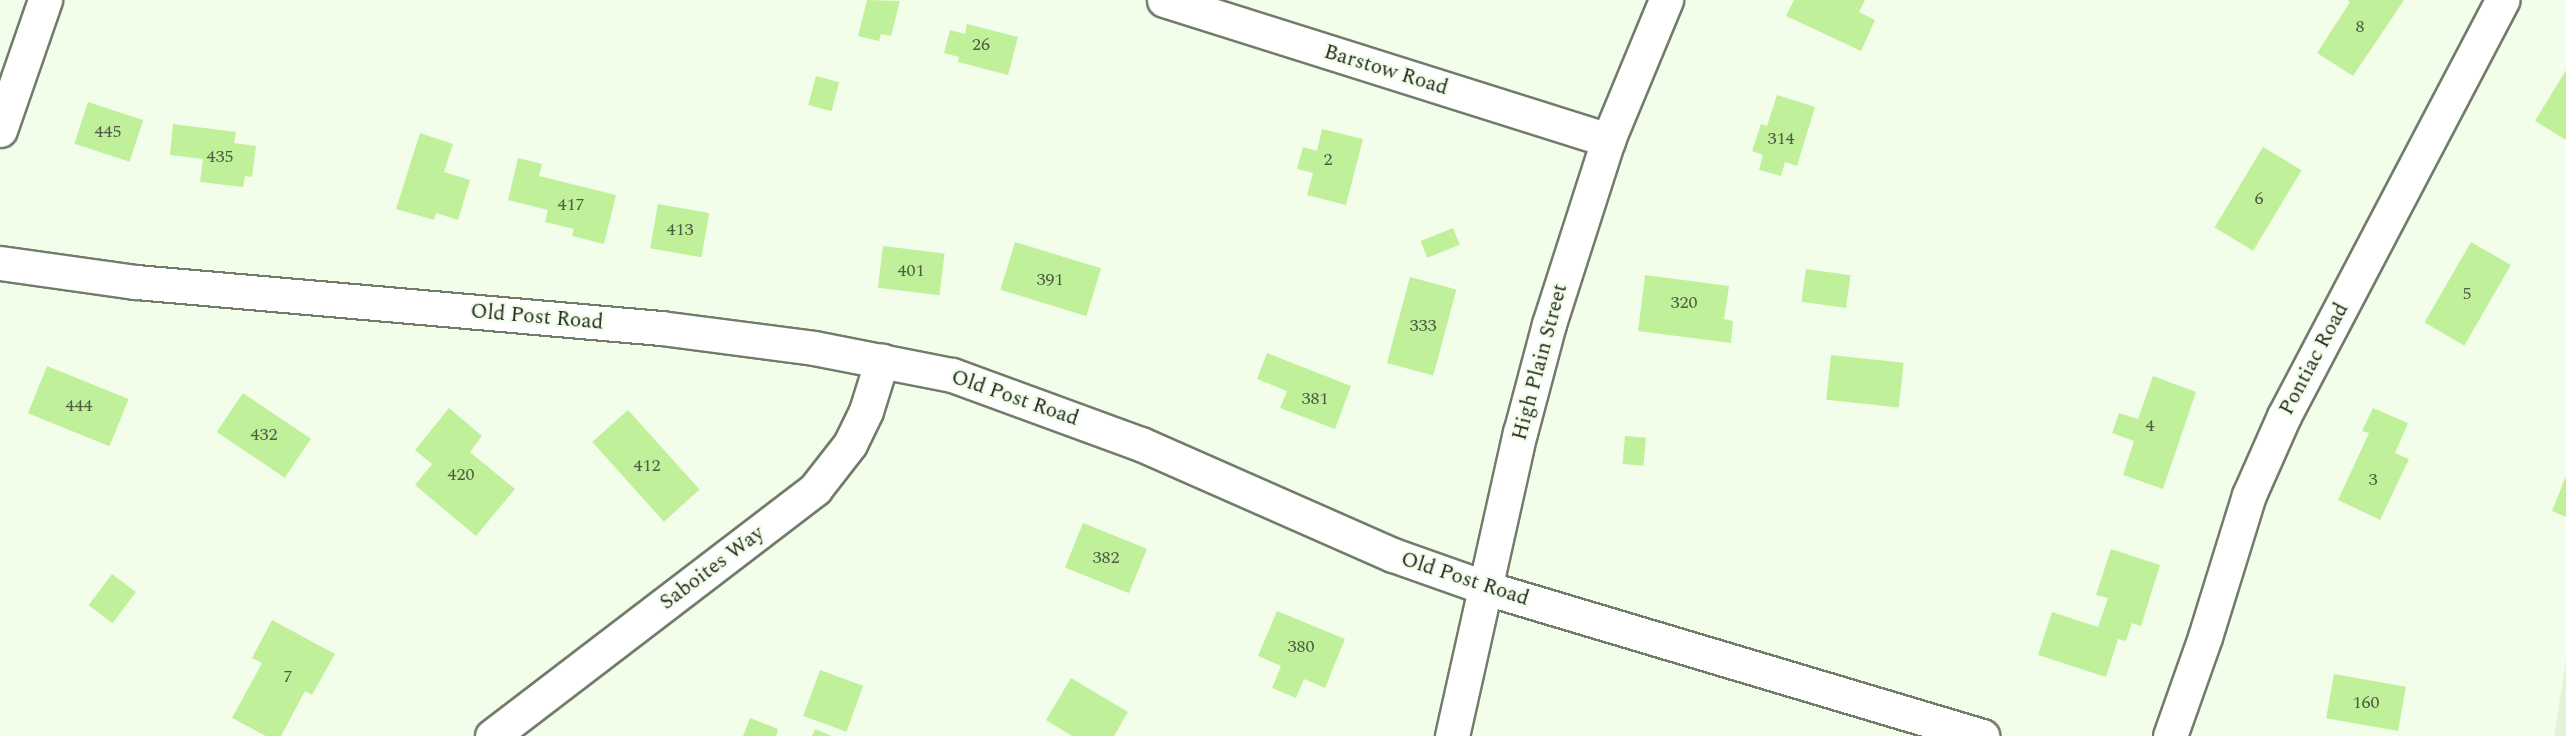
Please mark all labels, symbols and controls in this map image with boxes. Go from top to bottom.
house number: 8 [2356,16,2364,38]
house number: 26 [972,34,990,56]
street label: Barstow Road [1321,39,1451,101]
house number: 445 [95,121,121,143]
house number: 314 [1768,128,1794,150]
house number: 435 [207,146,233,168]
house number: 2 [1324,149,1332,171]
house number: 6 [2255,188,2263,210]
house number: 417 [558,194,584,216]
house number: 413 [667,219,693,241]
house number: 401 [898,260,924,282]
house number: 391 [1037,269,1063,291]
street label: High Plain Street [1507,281,1573,443]
house number: 5 [2463,283,2471,305]
house number: 320 [1671,292,1697,314]
street label: Old Post Road [470,299,604,335]
street label: Pontiac Road [2274,299,2354,419]
house number: 333 [1410,315,1436,337]
street label: Old Post Road [948,364,1082,432]
house number: 381 [1302,388,1328,410]
house number: 444 [66,395,92,417]
house number: 4 [2146,415,2154,437]
house number: 432 [251,424,277,446]
house number: 412 [634,455,660,477]
house number: 420 [448,464,474,486]
house number: 3 [2369,469,2377,491]
street label: Saboites Way [655,521,769,615]
street label: Old Post Road [1398,546,1532,612]
house number: 382 [1093,547,1119,569]
house number: 380 [1288,636,1314,658]
house number: 7 [284,666,292,688]
house number: 160 [2353,692,2379,714]

